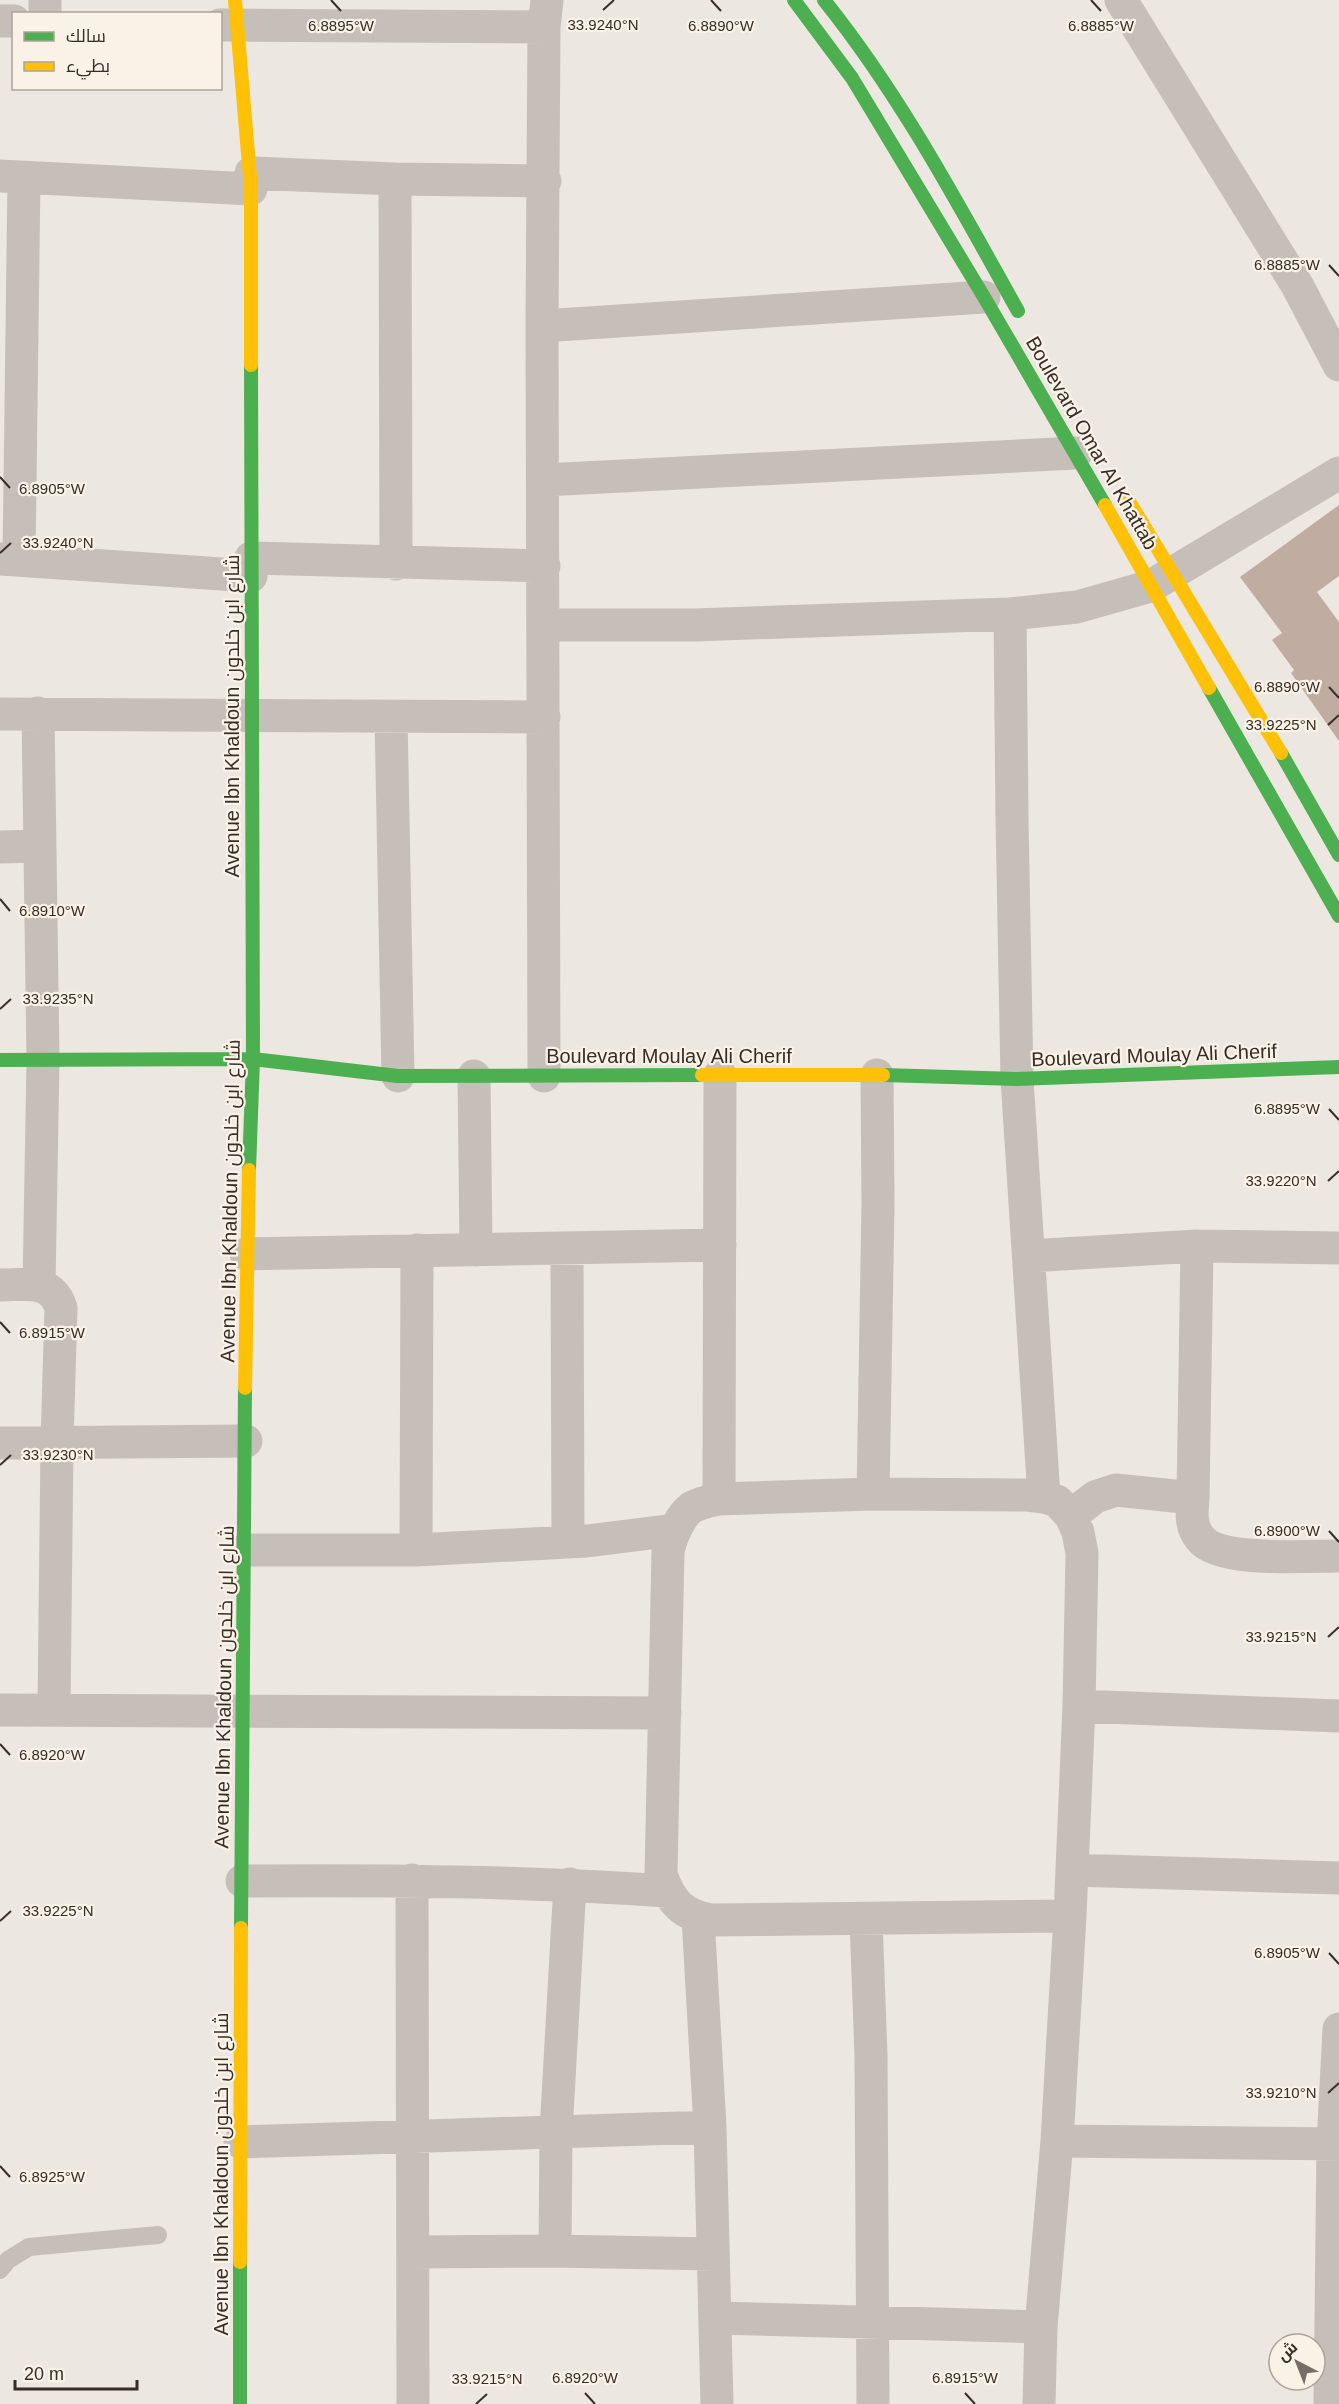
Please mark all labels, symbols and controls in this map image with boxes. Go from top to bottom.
legend [12,12,222,90]
text: 33.9240°N [567,16,639,33]
text: 6.8895°W [308,17,375,34]
text: 6.8890°W [688,17,755,34]
text: 6.8885°W [1068,17,1135,34]
text: سالك [66,26,106,46]
text: بطيء [66,56,110,80]
text: 6.8885°W [1254,256,1321,273]
street label: Boulevard Omar Al Khattab [1022,333,1162,553]
text: 6.8905°W [19,480,86,497]
text: 33.9240°N [22,534,94,551]
street label: Avenue Ibn Khaldoun شارع ابن خلدون [221,554,246,878]
text: 6.8890°W [1254,678,1321,695]
text: 33.9225°N [1245,716,1317,733]
text: 6.8910°W [19,902,86,919]
text: 33.9235°N [22,990,94,1007]
street label: Avenue Ibn Khaldoun شارع ابن خلدون [216,1039,247,1363]
street label: Boulevard Moulay Ali Cherif [1031,1040,1278,1070]
street label: Boulevard Moulay Ali Cherif [546,1045,792,1067]
text: 6.8895°W [1254,1100,1321,1117]
text: 33.9220°N [1245,1172,1317,1189]
text: 6.8915°W [19,1324,86,1341]
text: 33.9230°N [22,1446,94,1463]
text: 6.8900°W [1254,1522,1321,1539]
street label: Avenue Ibn Khaldoun شارع ابن خلدون [210,1525,241,1849]
text: 33.9215°N [1245,1628,1317,1645]
text: 6.8920°W [19,1746,86,1763]
text: 33.9225°N [22,1902,94,1919]
text: 6.8905°W [1254,1944,1321,1961]
street label: Avenue Ibn Khaldoun شارع ابن خلدون [210,2012,235,2336]
text: 33.9210°N [1245,2084,1317,2101]
text: 6.8925°W [19,2168,86,2185]
north arrow [1267,2332,1327,2392]
text: ش [1274,2338,1301,2365]
scale bar [15,2353,136,2391]
text: 20 m [24,2364,64,2384]
text: 6.8920°W [552,2369,619,2386]
text: 6.8915°W [932,2369,999,2386]
text: 33.9215°N [451,2370,523,2387]

